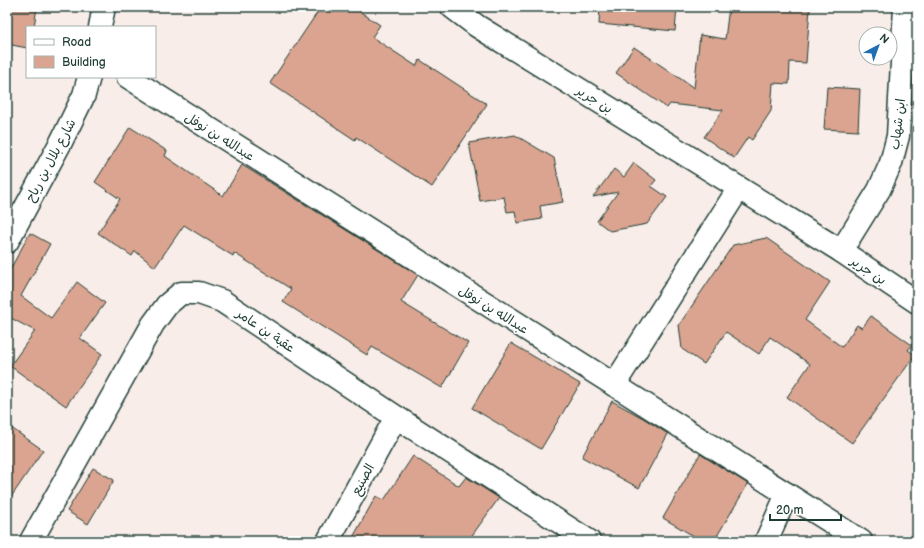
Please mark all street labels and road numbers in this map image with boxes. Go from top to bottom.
street label: بن جرير [573,82,616,117]
street label: ابن شهاب [887,98,909,151]
street label: عبدالله بن نوفل [182,109,257,165]
street label: شارع بلال بن رباح [22,116,80,205]
street label: بن جرير [847,253,889,289]
street label: عبدالله بن نوفل [456,282,531,338]
street label: عقبة بن عامر [232,305,298,356]
street label: الصنيع [348,461,380,499]

